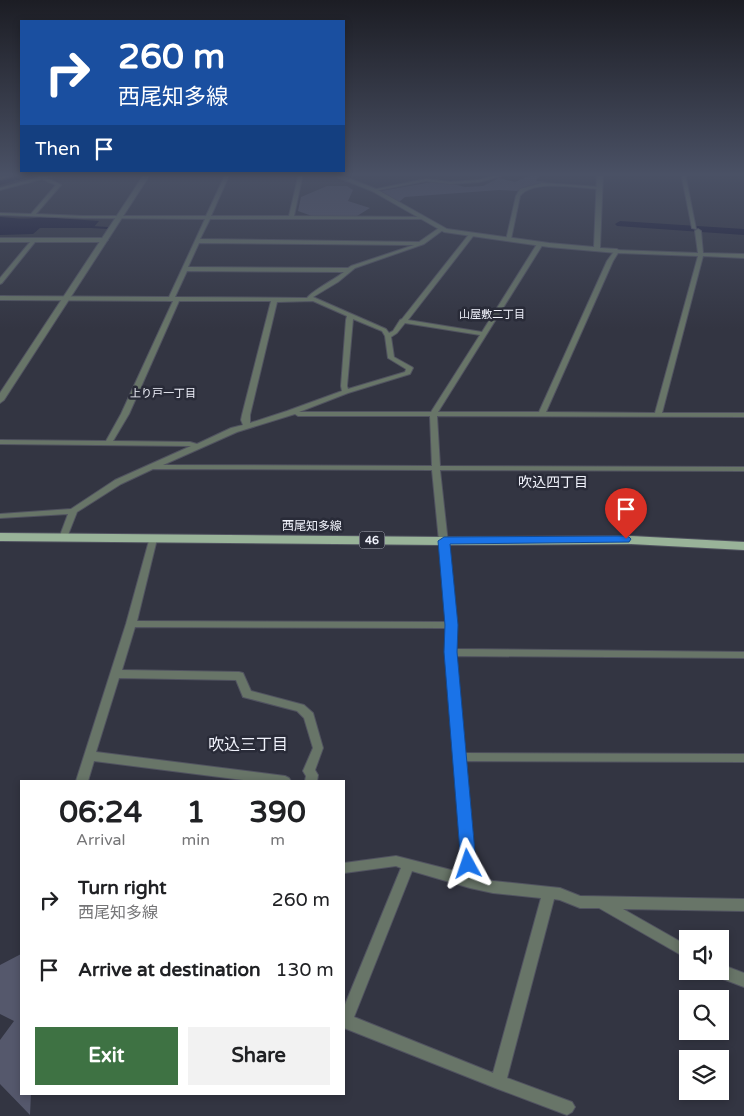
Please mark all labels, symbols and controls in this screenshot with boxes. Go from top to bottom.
text: 260 m [118,36,225,78]
icon: right [35,40,100,105]
text: 西尾知多線 [118,84,228,110]
icon: arrive [90,135,118,163]
text: Then [35,138,80,160]
district label: 山屋敷二丁目 [459,308,525,321]
district label: 上り戸一丁目 [130,387,196,400]
district label: 吹込四丁目 [518,474,588,491]
pin [605,488,647,539]
icon: arrive [612,495,640,523]
street label: 西尾知多線 [282,519,342,533]
road number: 46 [360,532,384,548]
district label: 吹込三丁目 [208,735,288,755]
text: 06:24 [59,794,142,831]
text: 1 [186,794,205,831]
text: 390 [249,794,306,831]
text: Arrival [76,830,126,850]
text: min [182,830,210,850]
text: m [270,830,285,850]
position arrow [441,837,493,889]
text: Turn right [78,877,166,899]
icon: right [35,886,63,914]
text: 260 m [272,889,330,911]
text: 西尾知多線 [78,903,158,923]
map controls [679,930,729,1100]
button: sound [679,930,729,980]
icon: arrive [35,956,63,984]
text: Arrive at destination [78,959,261,981]
text: 130 m [276,959,334,981]
button: search [679,990,729,1040]
button: Exit [35,1027,178,1085]
button: Share [188,1027,330,1085]
button: layers [679,1050,729,1100]

